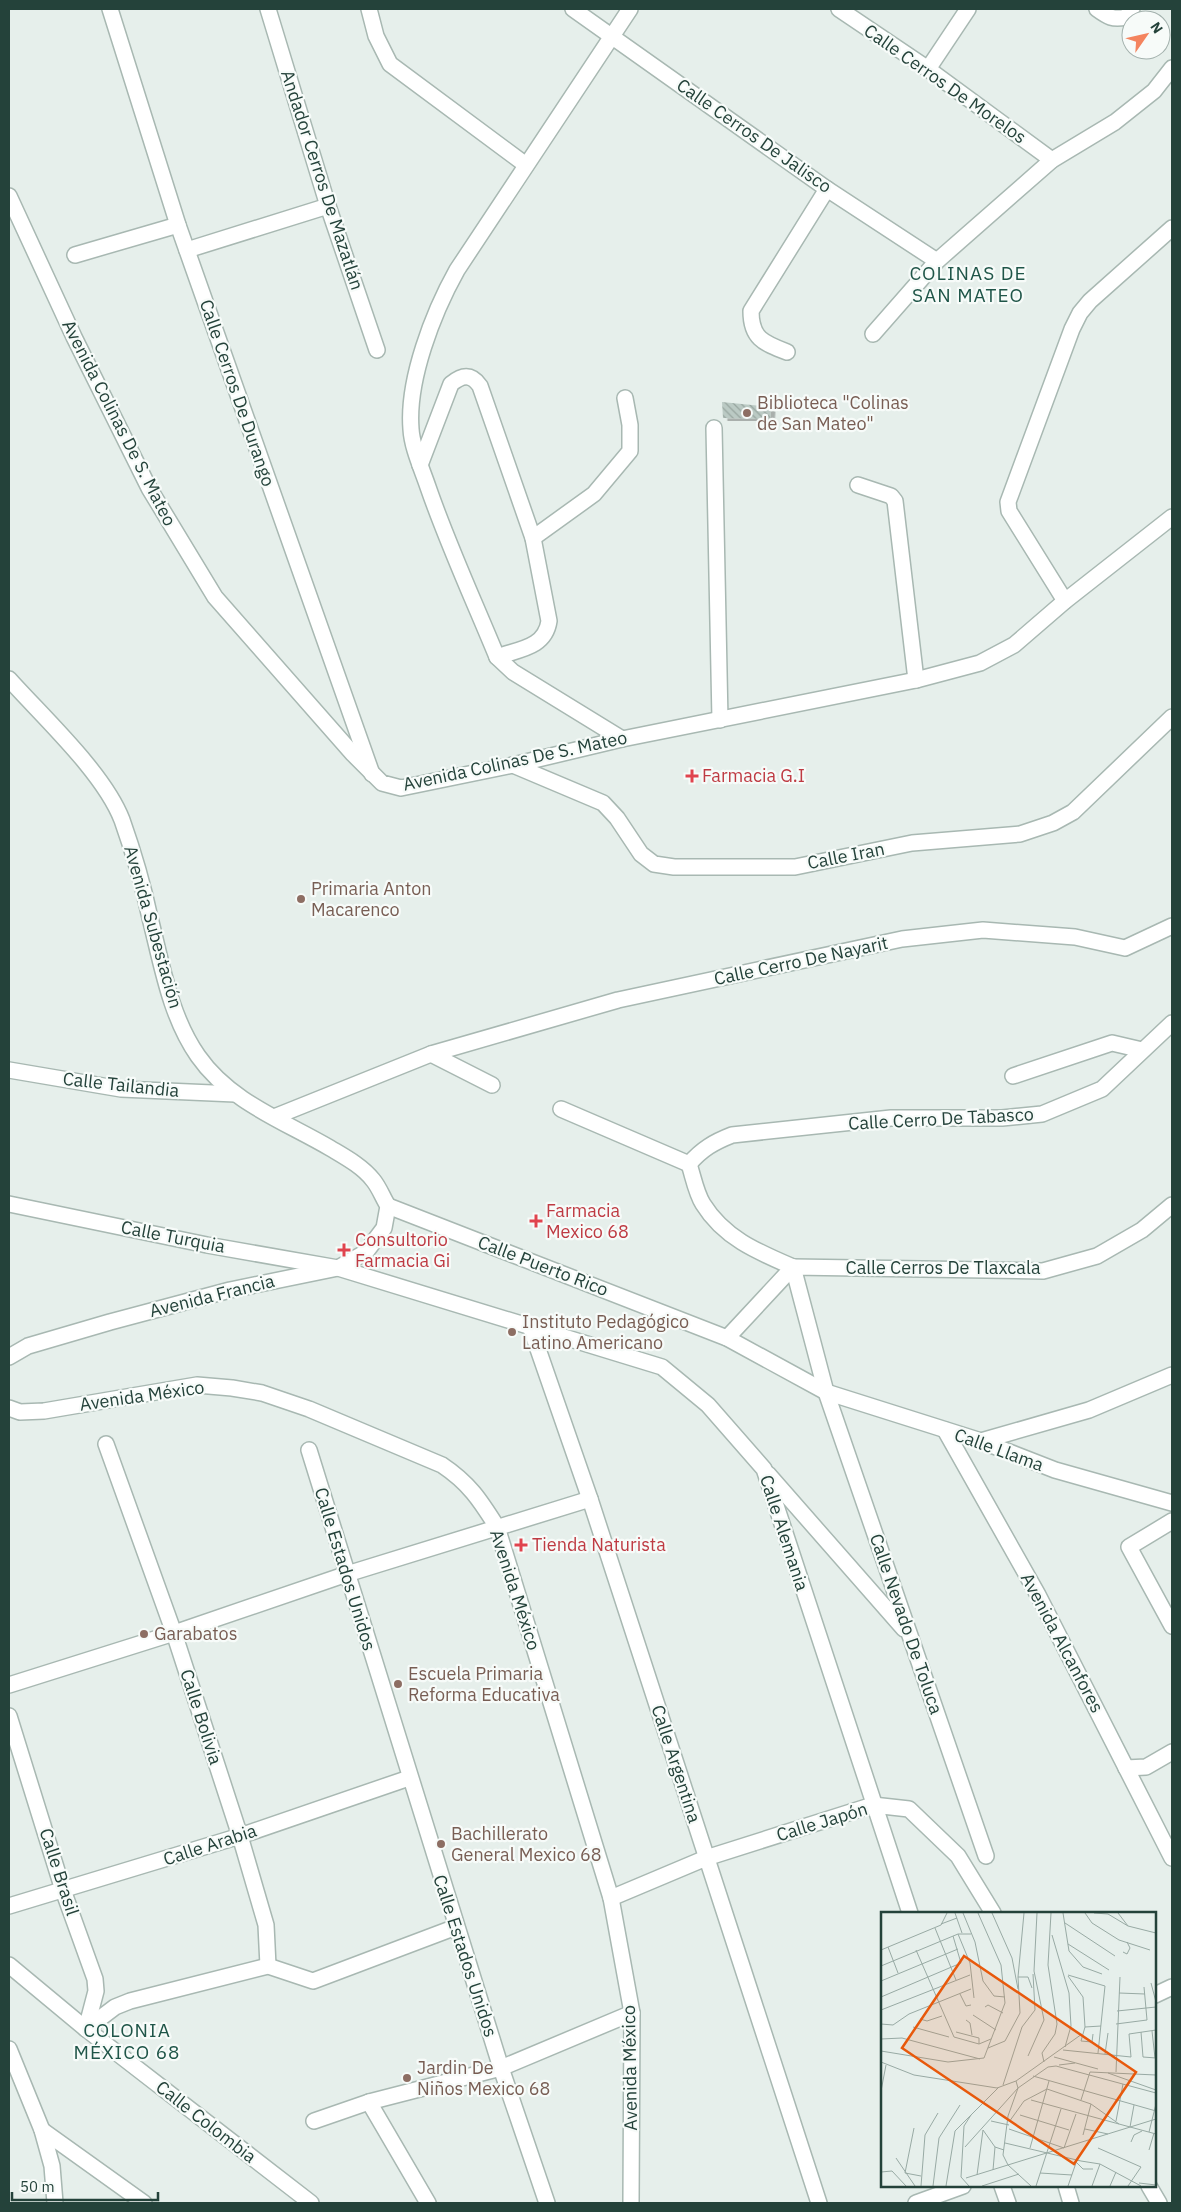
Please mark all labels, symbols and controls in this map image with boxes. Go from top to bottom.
north arrow [1121,10,1171,60]
text: N [1146,18,1167,37]
street label: Calle Cerros De Morelos [860,19,1031,148]
street label: Andador Cerros De Mazatlán [276,67,369,293]
street label: Calle Cerros De Jalisco [672,73,836,198]
district label: COLINAS DE SAN MATEO [909,261,1027,307]
street label: Calle Cerros De Durango [195,296,280,489]
street label: Avenida Colinas De S. Mateo [57,316,182,530]
place label: Biblioteca "Colinas de San Mateo" [757,391,909,435]
marker: Biblioteca "Colinas de San Mateo" [741,407,753,419]
street label: Avenida Colinas De S. Mateo [401,726,629,796]
place label: Farmacia G.I [702,764,805,787]
marker: Farmacia G.I [686,770,698,782]
street label: Calle Iran [805,837,886,874]
street label: Avenida Subestación [119,843,188,1011]
place label: Primaria Anton Macarenco [311,877,431,921]
marker: Primaria Anton Macarenco [295,893,307,905]
street label: Calle Cerro De Nayarit [712,931,890,990]
street label: Calle Tailandia [62,1067,181,1102]
street label: Calle Cerro De Tabasco [848,1102,1034,1135]
place label: Farmacia Mexico 68 [546,1199,629,1243]
street label: Calle Turquia [119,1215,227,1258]
marker: Farmacia Mexico 68 [530,1215,542,1227]
place label: Consultorio Farmacia Gi [355,1228,450,1272]
street label: Calle Puerto Rico [475,1230,612,1301]
marker: Consultorio Farmacia Gi [337,1243,351,1257]
street label: Calle Cerros De Tlaxcala [846,1256,1041,1279]
street label: Avenida Francia [147,1269,277,1322]
place label: Instituto Pedagógico Latino Americano [522,1310,689,1354]
marker: Instituto Pedagógico Latino Americano [506,1326,518,1338]
street label: Avenida México [78,1375,206,1416]
street label: Calle Llama [951,1423,1047,1476]
street label: Calle Alemania [755,1472,814,1594]
street label: Calle Estados Unidos [310,1484,381,1653]
street label: Avenida México [485,1527,546,1653]
street label: Calle Nevado De Toluca [865,1531,948,1717]
place label: Tienda Naturista [532,1533,666,1556]
marker: Tienda Naturista [514,1538,528,1552]
street label: Avenida Alcanfores [1016,1569,1109,1717]
place label: Garabatos [154,1622,237,1645]
marker: Garabatos [138,1628,150,1640]
place label: Escuela Primaria Reforma Educativa [408,1662,560,1706]
street label: Calle Bolivia [175,1666,228,1768]
marker: Escuela Primaria Reforma Educativa [392,1678,404,1690]
street label: Calle Argentina [647,1702,706,1826]
street label: Calle Japón [773,1797,870,1846]
street label: Calle Arabia [160,1819,260,1870]
place label: Bachillerato General Mexico 68 [451,1822,602,1866]
street label: Calle Brasil [35,1825,84,1919]
marker: Bachillerato General Mexico 68 [435,1838,447,1850]
street label: Calle Estados Unidos [428,1872,503,2040]
inset map [881,1912,1156,2187]
street label: Avenida México [617,2005,642,2131]
district label: COLONIA MÉXICO 68 [73,2018,181,2064]
place label: Jardin De Niños Mexico 68 [417,2056,550,2100]
marker: Jardin De Niños Mexico 68 [401,2072,413,2084]
street label: Calle Colombia [152,2075,261,2168]
scale bar [12,2170,159,2202]
text: 50 m [20,2177,55,2196]

